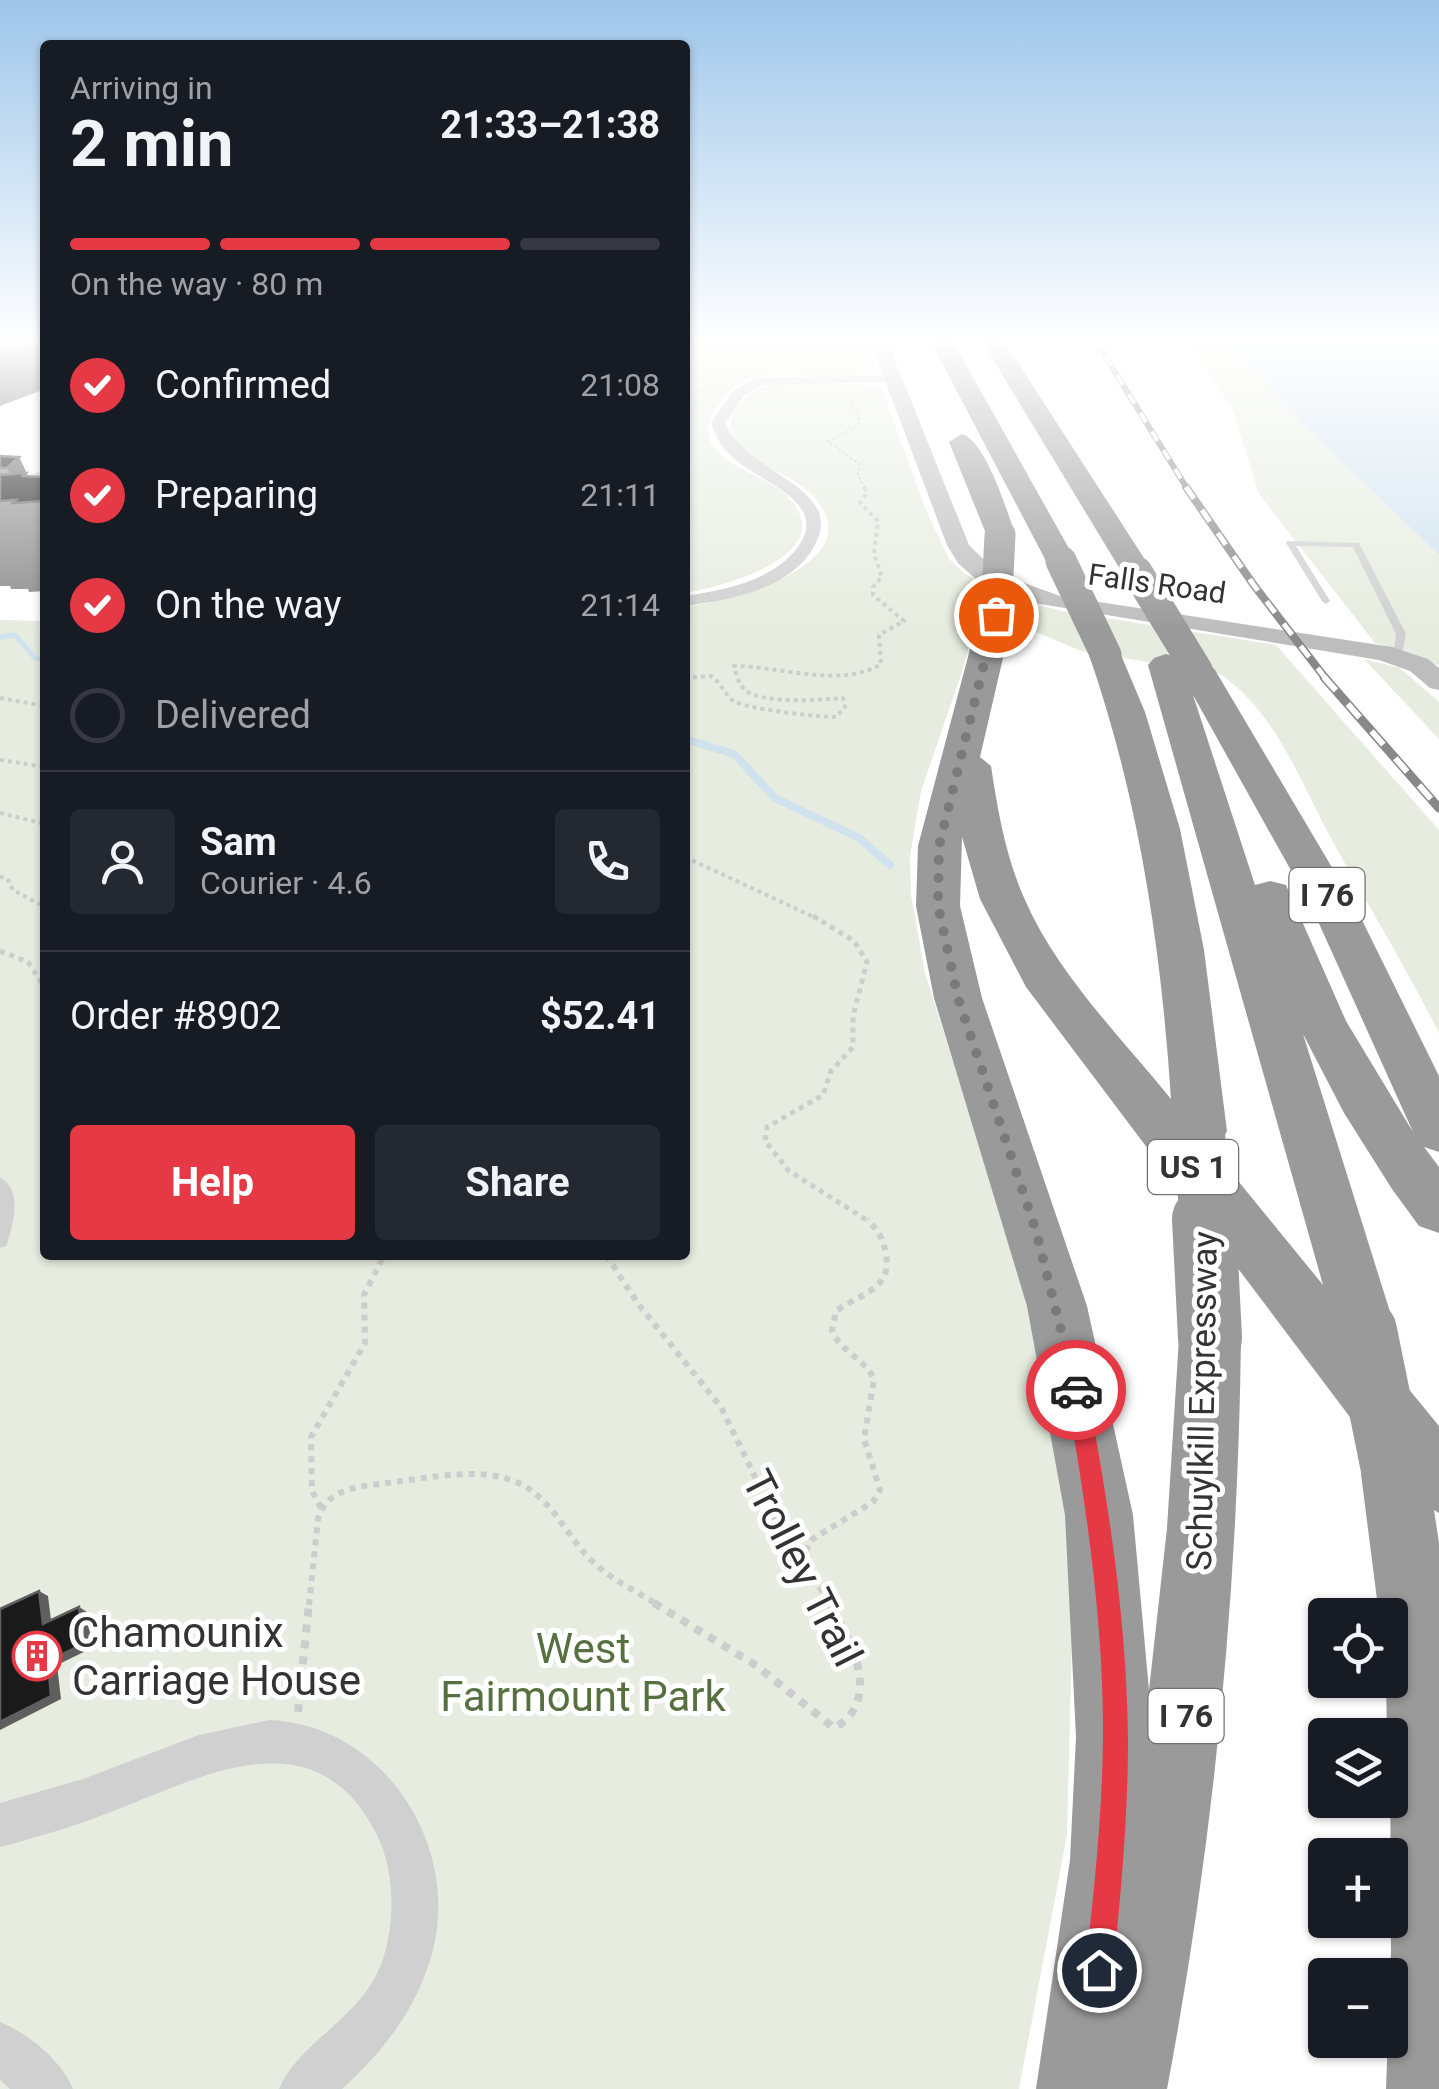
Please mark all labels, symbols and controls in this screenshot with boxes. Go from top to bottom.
text: Arriving in [70,69,213,107]
text: 21:33–21:38 [440,103,660,147]
text: 2 min [70,106,233,182]
text: On the way · 80 m [70,265,323,303]
icon: check [70,358,125,413]
text: Confirmed [155,363,331,407]
text: 21:08 [580,366,660,404]
icon: check [70,468,125,523]
text: Preparing [155,473,318,517]
text: 21:11 [580,476,660,514]
street label: Falls Road [1086,557,1228,610]
pin [954,573,1039,658]
icon: check [70,578,125,633]
text: On the way [155,583,341,627]
text: 21:14 [580,586,660,624]
icon: bag [969,588,1024,643]
text: Delivered [155,693,311,737]
button: person [70,809,175,914]
button: phone [555,809,660,914]
text: Sam [200,820,277,864]
text: Courier · 4.6 [200,864,372,902]
road number: I 76 [1290,868,1364,922]
text: Order #8902 [70,994,281,1038]
text: $52.41 [540,994,660,1038]
button: Help [70,1125,355,1240]
button: Share [375,1125,660,1240]
road number: US 1 [1148,1140,1238,1194]
street label: Schuylkill Expressway [1179,1231,1226,1571]
courier [1026,1340,1126,1440]
icon: car [1049,1363,1104,1418]
street label: Trolley Trail [732,1462,873,1674]
map controls [1308,1598,1408,2058]
button: locate [1308,1598,1408,1698]
place label: Chamounix Carriage House [72,1608,361,1705]
park label: West Fairmount Park [440,1624,727,1721]
building icon: Chamounix Carriage House [11,1630,63,1682]
road number: I 76 [1148,1689,1224,1743]
button: layers [1308,1718,1408,1818]
button: + [1308,1838,1408,1938]
pin [1057,1928,1142,2013]
icon: home [1072,1943,1127,1998]
button: − [1308,1958,1408,2058]

